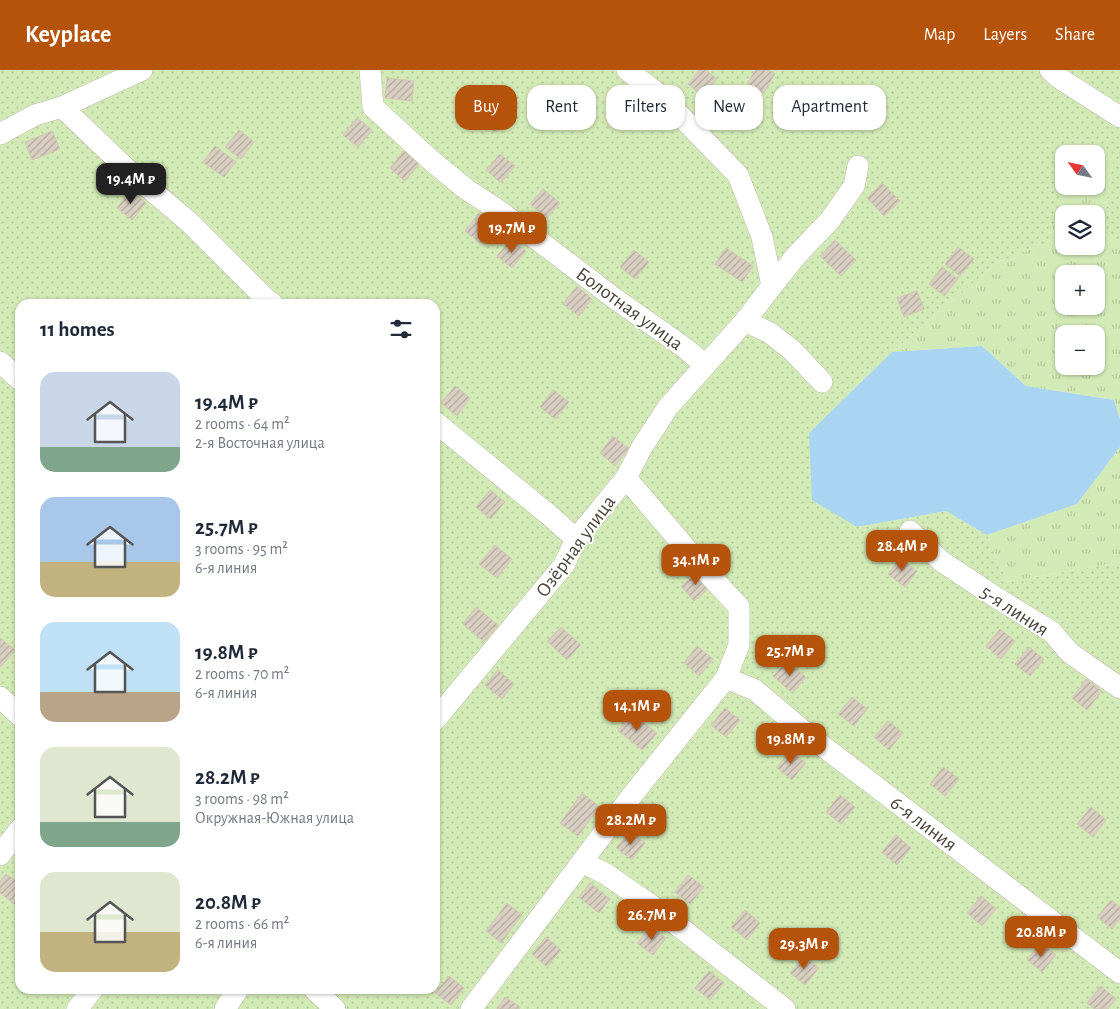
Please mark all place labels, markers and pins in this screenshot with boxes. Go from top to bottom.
pin: 19.4M ₽ [85,162,177,205]
pin: 19.7M ₽ [466,212,558,254]
pin: 28.4M ₽ [856,530,948,572]
pin: 34.1M ₽ [650,544,742,586]
pin: 25.7M ₽ [744,634,836,677]
pin: 14.1M ₽ [591,690,683,732]
pin: 19.8M ₽ [745,722,837,765]
pin: 28.2M ₽ [585,804,677,846]
pin: 26.7M ₽ [606,898,698,941]
pin: 20.8M ₽ [995,916,1087,958]
pin: 29.3M ₽ [758,928,850,970]

